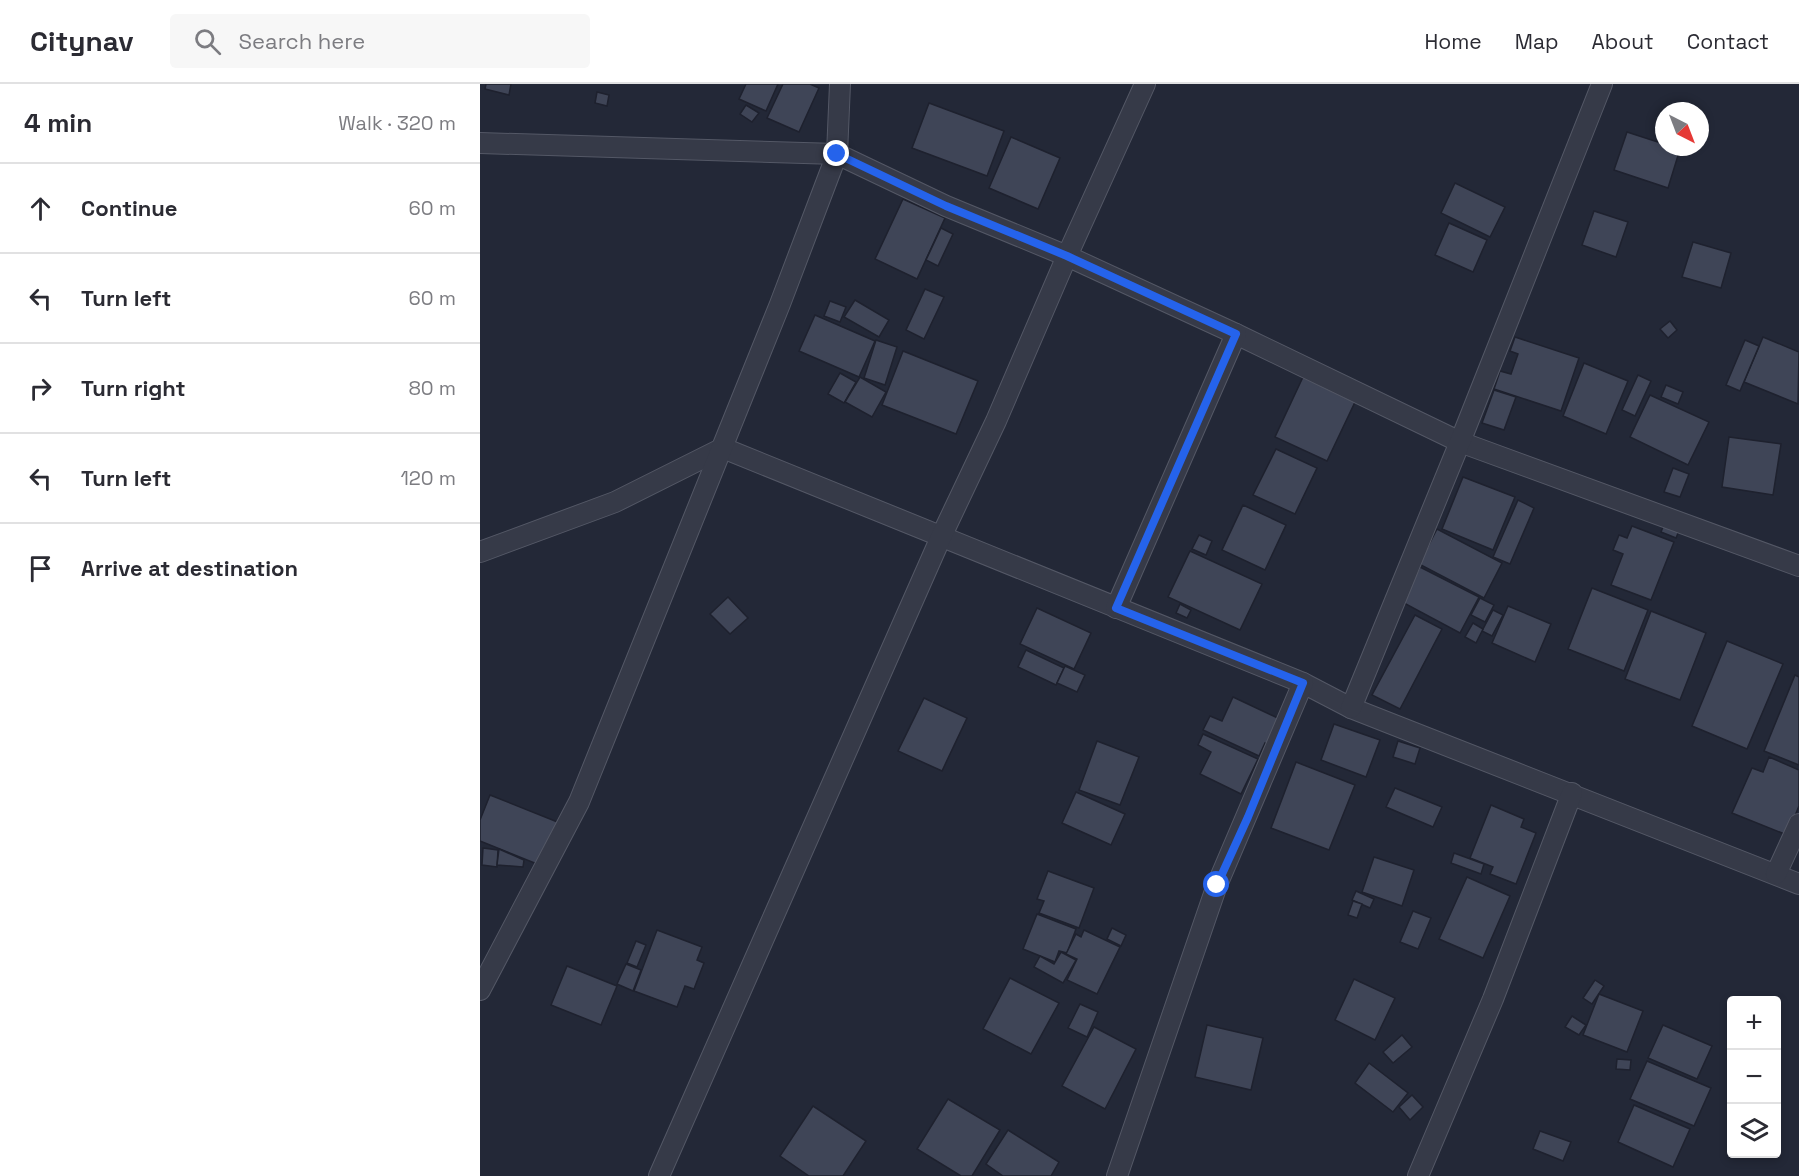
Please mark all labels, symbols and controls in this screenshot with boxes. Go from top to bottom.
search box [170,14,590,68]
text: Citynav [30,23,134,59]
icon: search [191,25,224,58]
text: Search here [239,27,365,55]
text: Home [1424,28,1482,55]
text: Map [1515,28,1559,55]
text: About [1592,28,1654,55]
text: Contact [1687,28,1769,55]
north arrow [1655,102,1709,156]
text: 4 min [24,106,92,140]
text: Walk · 320 m [338,110,456,136]
route end [823,140,849,166]
icon: ahead [24,192,57,225]
text: Continue [81,194,177,222]
text: 60 m [409,195,456,221]
icon: left [24,282,57,315]
text: Turn left [81,284,171,312]
text: 60 m [409,285,456,311]
icon: right [24,372,57,405]
text: Turn right [81,374,186,402]
text: 80 m [408,375,456,401]
icon: left [24,462,57,495]
text: Turn left [81,464,171,492]
text: 120 m [400,465,456,491]
icon: arrive [24,552,57,585]
text: Arrive at destination [81,554,298,582]
route start [1203,871,1229,897]
map controls [1727,996,1781,1158]
button: + [1727,996,1781,1050]
button: − [1727,1050,1781,1104]
button: layers [1727,1104,1781,1158]

